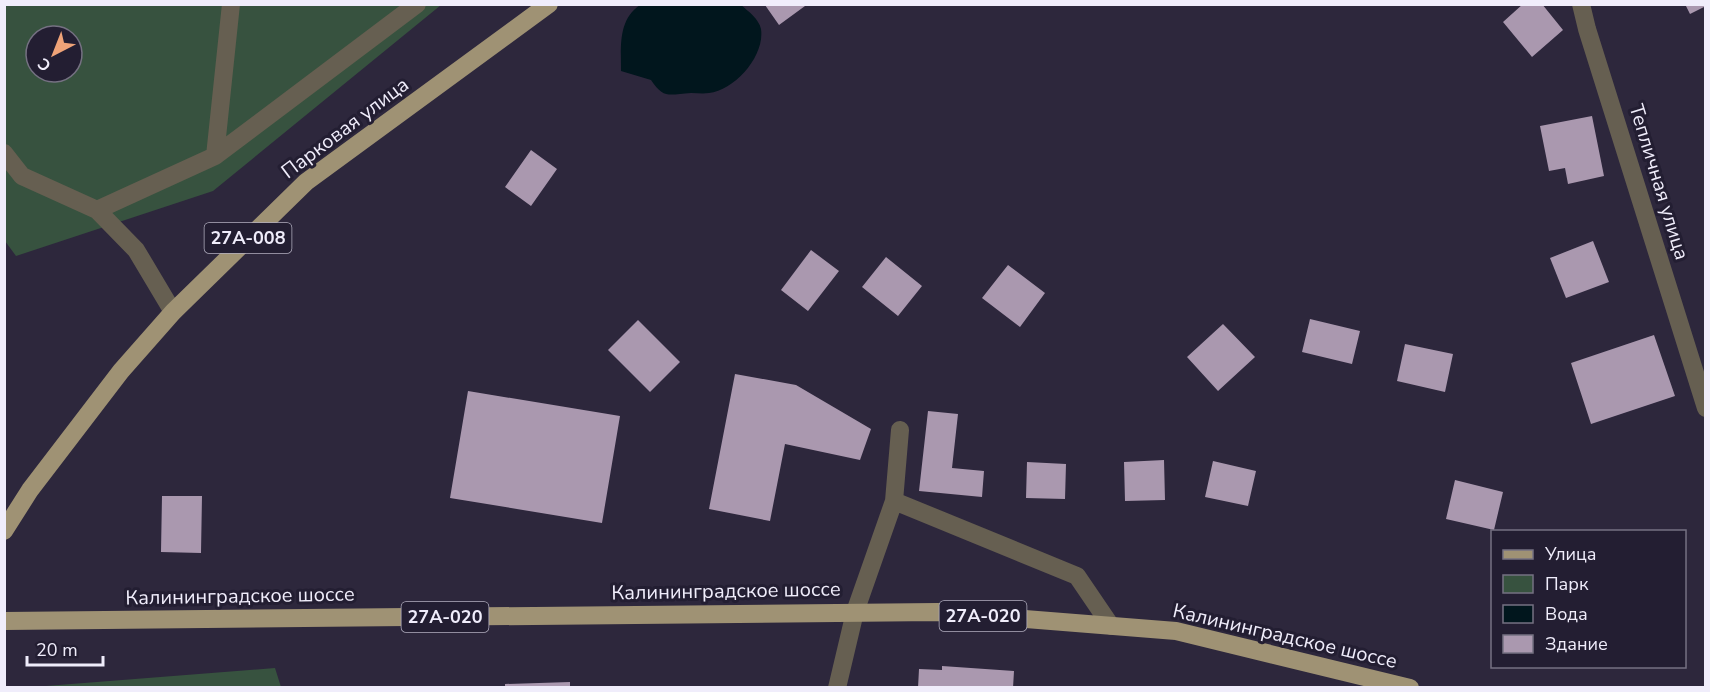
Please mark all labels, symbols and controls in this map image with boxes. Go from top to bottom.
north arrow [24,24,84,84]
text: С [33,53,56,76]
street label: Парковая улица [276,71,414,185]
street label: Тепличная улица [1622,101,1696,263]
road number: 27А-008 [204,223,292,253]
legend [1491,530,1686,668]
text: Улица [1544,542,1596,566]
text: Парк [1545,572,1589,596]
street label: Калининградское шоссе [611,575,841,607]
street label: Калининградское шоссе [125,580,355,612]
street label: Калининградское шоссе [1170,597,1400,675]
road number: 27А-020 [940,601,1026,631]
road number: 27А-020 [402,602,488,632]
text: Вода [1545,602,1588,626]
scale bar [27,629,104,667]
text: Здание [1545,632,1608,656]
text: 20 m [36,638,78,662]

